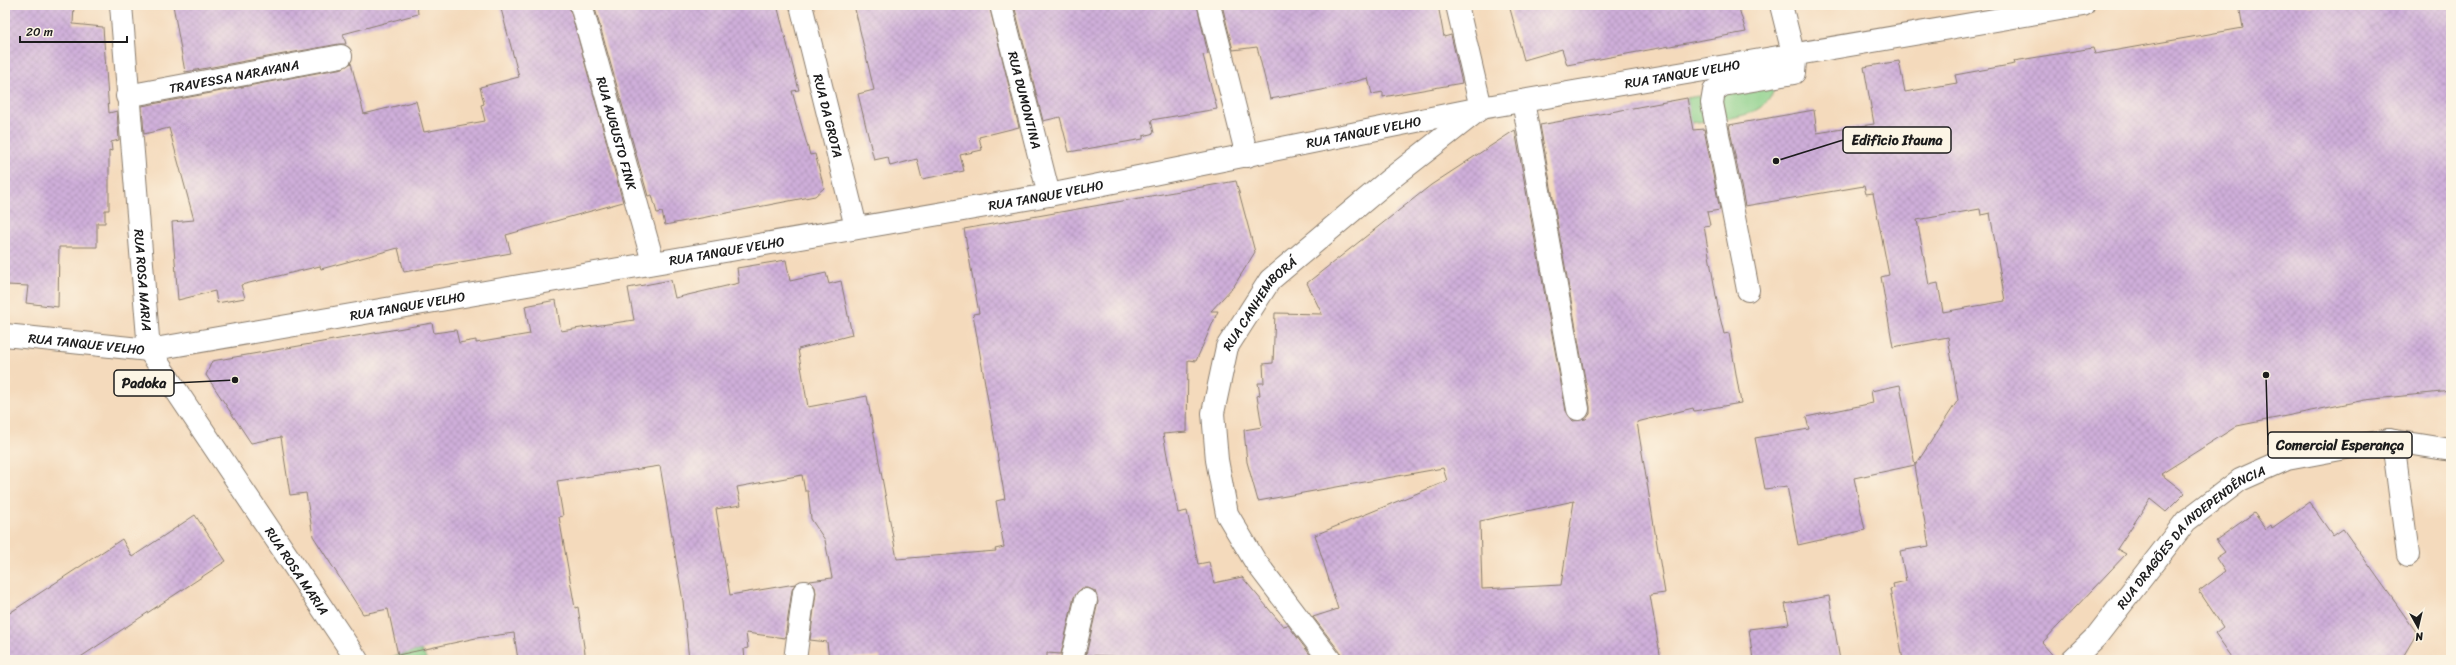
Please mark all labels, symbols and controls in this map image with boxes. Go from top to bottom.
scale bar [20,18,127,44]
text: 20 m [26,21,53,43]
street label: RUA DUMONTINA [1001,49,1048,152]
street label: TRAVESSA NARAYANA [167,53,301,100]
street label: RUA TANQUE VELHO [1623,53,1742,95]
street label: RUA DA GROTA [806,71,849,160]
street label: RUA AUGUSTO FINK [590,74,644,194]
street label: RUA TANQUE VELHO [1304,109,1423,155]
callout: Edificio Itauna [1843,127,1951,153]
text: Edificio Itauna [1851,128,1944,153]
street label: RUA TANQUE VELHO [987,173,1106,217]
street label: RUA ROSA MARIA [127,228,158,332]
street label: RUA TANQUE VELHO [667,230,786,272]
street label: RUA CANHEMBORÁ [1216,250,1303,356]
street label: RUA TANQUE VELHO [348,285,467,327]
street label: RUA TANQUE VELHO [27,326,146,361]
callout: Padoka [114,370,174,396]
text: Padoka [122,371,167,396]
callout: Comercial Esperança [2268,432,2412,458]
text: Comercial Esperança [2275,433,2404,458]
street label: RUA DRAGÕES DA INDEPENDÊNCIA [2111,459,2269,614]
street label: RUA ROSA MARIA [259,522,335,620]
north arrow [2398,607,2438,647]
text: N [2414,626,2425,646]

